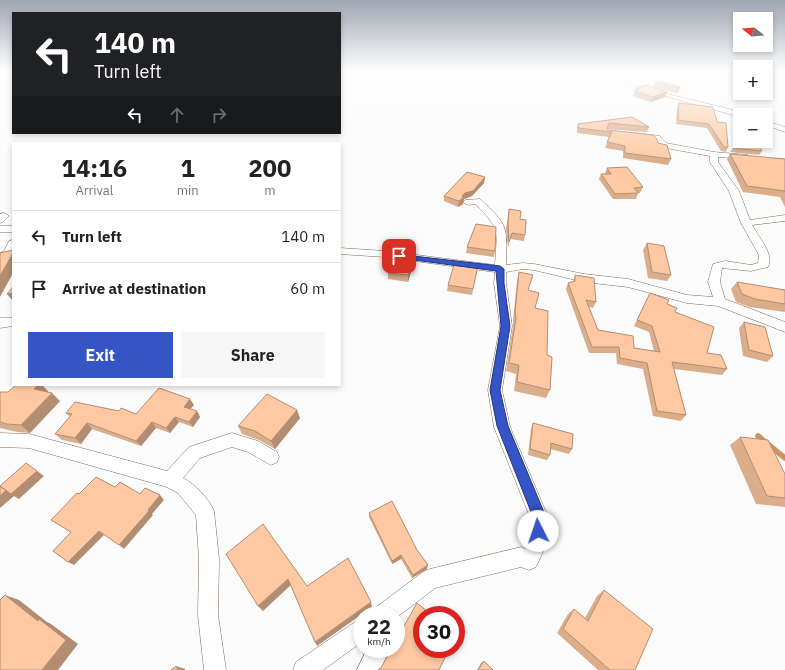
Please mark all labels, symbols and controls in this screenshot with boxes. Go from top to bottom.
north arrow [733,12,773,52]
map controls [733,12,773,148]
text: 140 m [94,24,176,61]
icon: left [28,28,80,80]
text: Turn left [94,60,162,83]
button: + [733,60,773,100]
icon: left [124,104,146,126]
icon: ahead [166,104,188,126]
icon: right [208,104,230,126]
button: − [733,108,773,148]
text: 14:16 [62,152,127,184]
text: 1 [180,152,195,184]
text: 200 [248,152,291,184]
text: Arrival [75,182,113,199]
text: min [177,182,199,199]
text: m [264,182,275,199]
icon: left [28,226,50,248]
text: Turn left [62,227,122,246]
text: 140 m [281,227,325,246]
pin [382,239,416,273]
icon: arrive [388,245,410,267]
icon: arrive [28,278,50,300]
text: Arrive at destination [62,279,206,298]
text: 60 m [290,279,325,298]
button: Exit [28,332,173,378]
button: Share [181,332,325,378]
position arrow [517,510,559,552]
speed limit sign: 30 [413,606,465,658]
text: 22 [367,613,391,640]
text: km/h [367,635,391,648]

